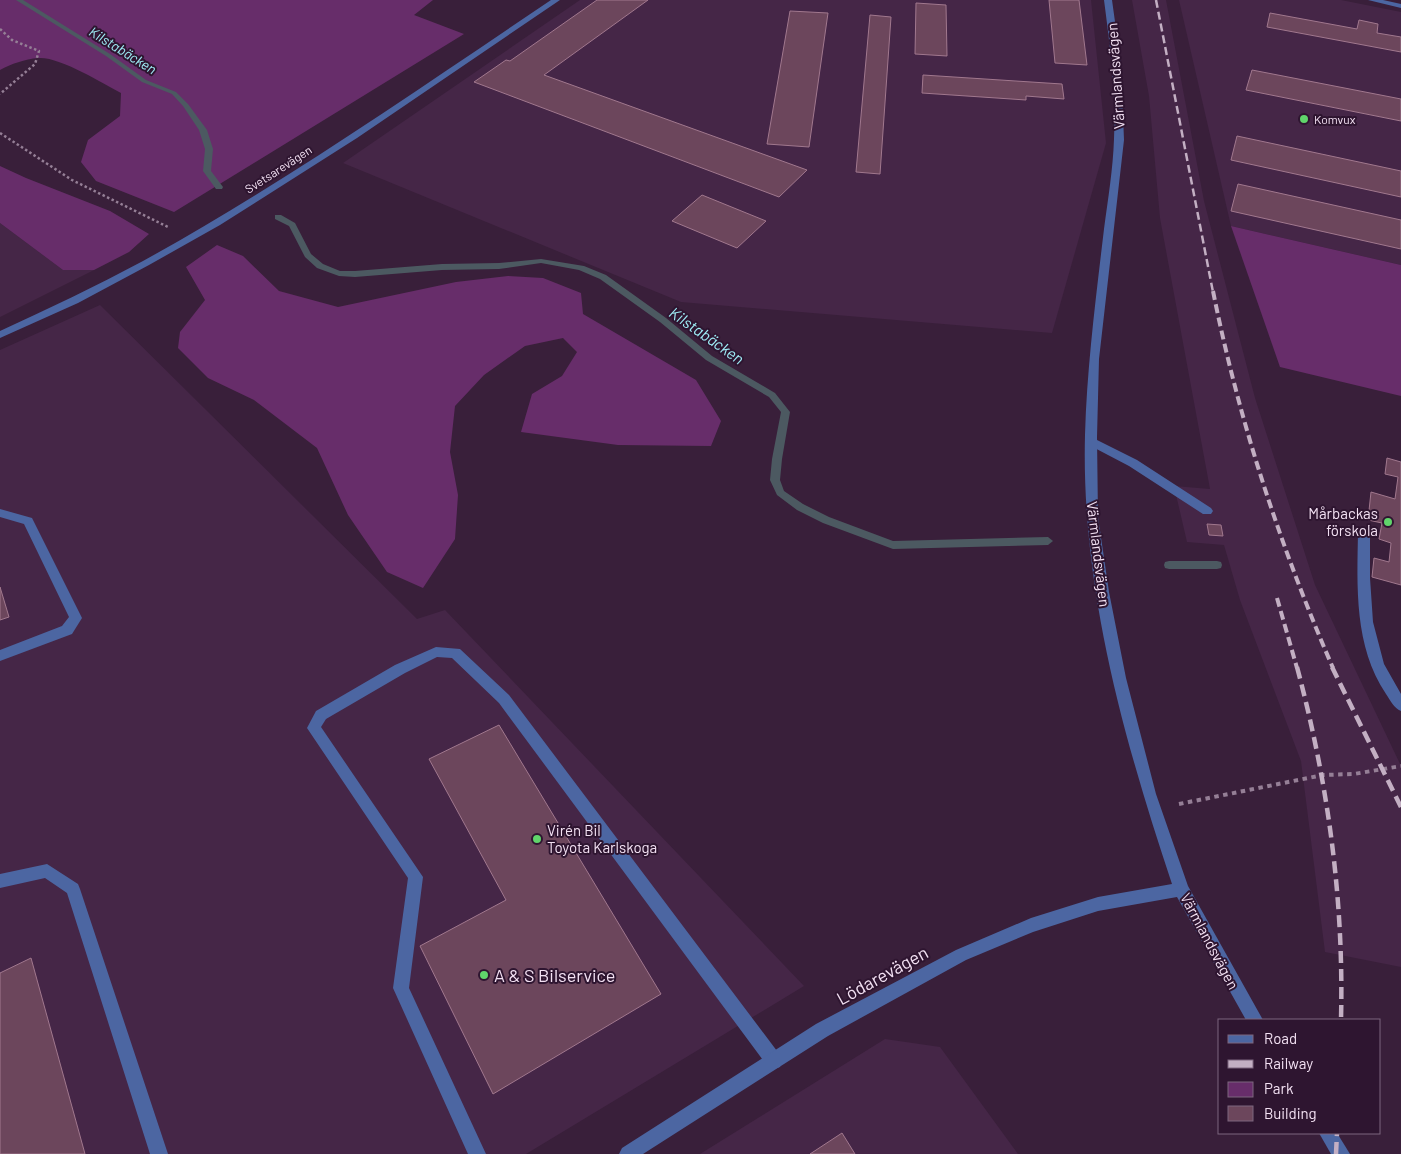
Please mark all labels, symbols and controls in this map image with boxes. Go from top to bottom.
street label: Värmlandsvägen [1102,22,1128,130]
water label: Kilstabäcken [86,23,160,77]
place label: Komvux [1314,112,1356,126]
marker: Komvux [1298,113,1310,125]
street label: Svetsarevägen [242,142,314,196]
water label: Kilstabäcken [666,302,748,368]
street label: Värmlandsvägen [1084,500,1114,608]
place label: Mårbackas förskola [1308,504,1378,539]
marker: Mårbackas förskola [1382,516,1394,528]
place label: Virén Bil Toyota Karlskoga [547,821,657,856]
marker: Virén Bil Toyota Karlskoga [531,833,543,845]
street label: Värmlandsvägen [1177,890,1243,992]
street label: Lödarevägen [832,941,932,1009]
place label: A & S Bilservice [494,964,615,986]
marker: A & S Bilservice [478,969,490,981]
legend [1218,1019,1381,1134]
text: Road [1264,1029,1297,1047]
text: Railway [1264,1054,1313,1072]
text: Park [1264,1079,1294,1097]
text: Building [1264,1104,1317,1122]

